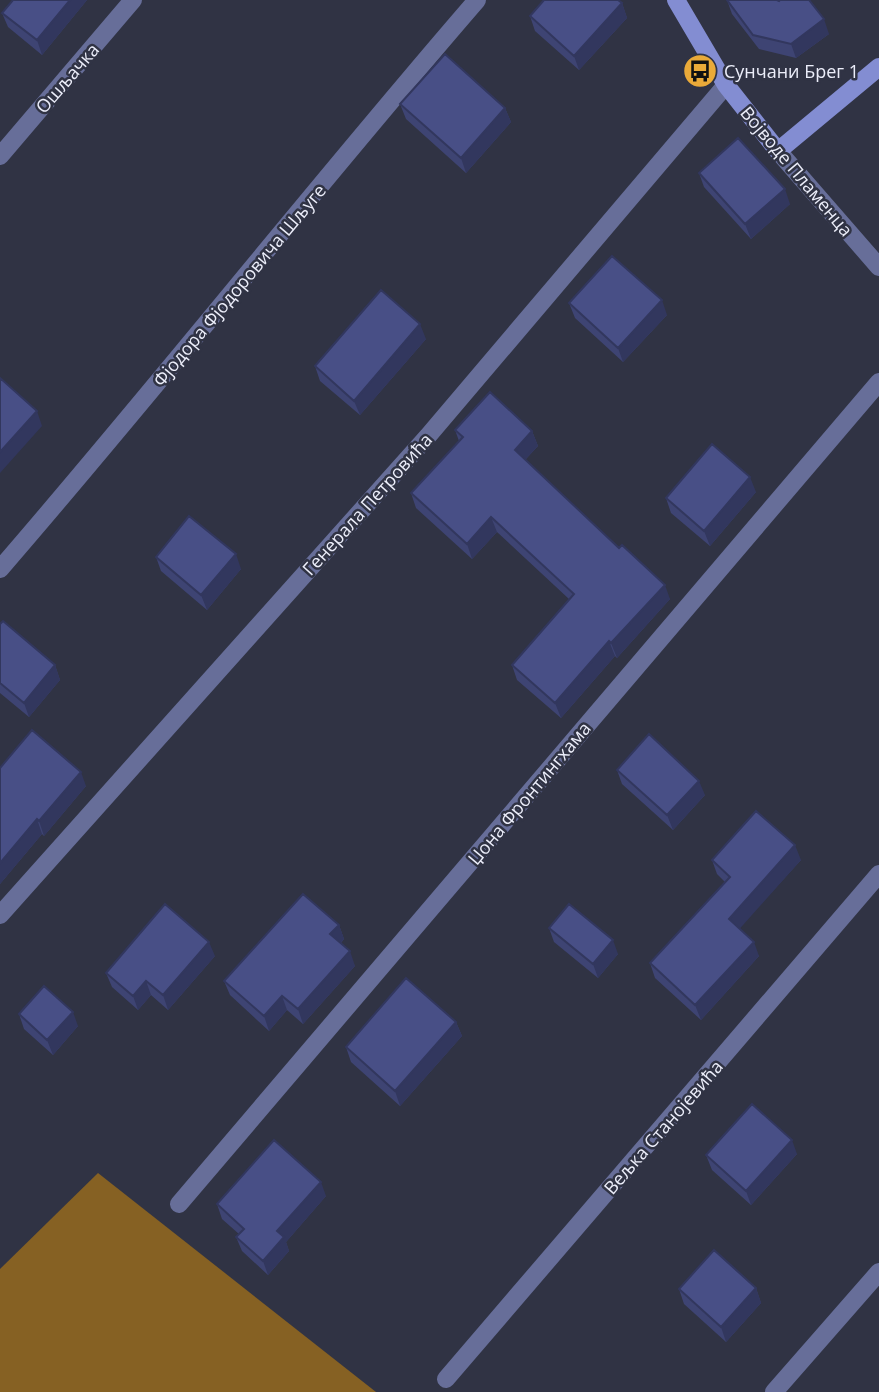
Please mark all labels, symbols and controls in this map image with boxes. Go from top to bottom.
street label: Ошљачка [30,38,104,118]
bus stop icon: Сунчани Брег 1 [681,52,719,90]
place label: Сунчани Брег 1 [724,59,859,83]
street label: Војводе Пламенца [736,101,858,241]
street label: Фјодора Фјодоровича Шљуге [147,179,331,391]
street label: Генерала Петровића [297,428,437,580]
street label: Џона Фронтингхама [462,717,596,869]
street label: Вељка Станојевића [598,1055,728,1199]

